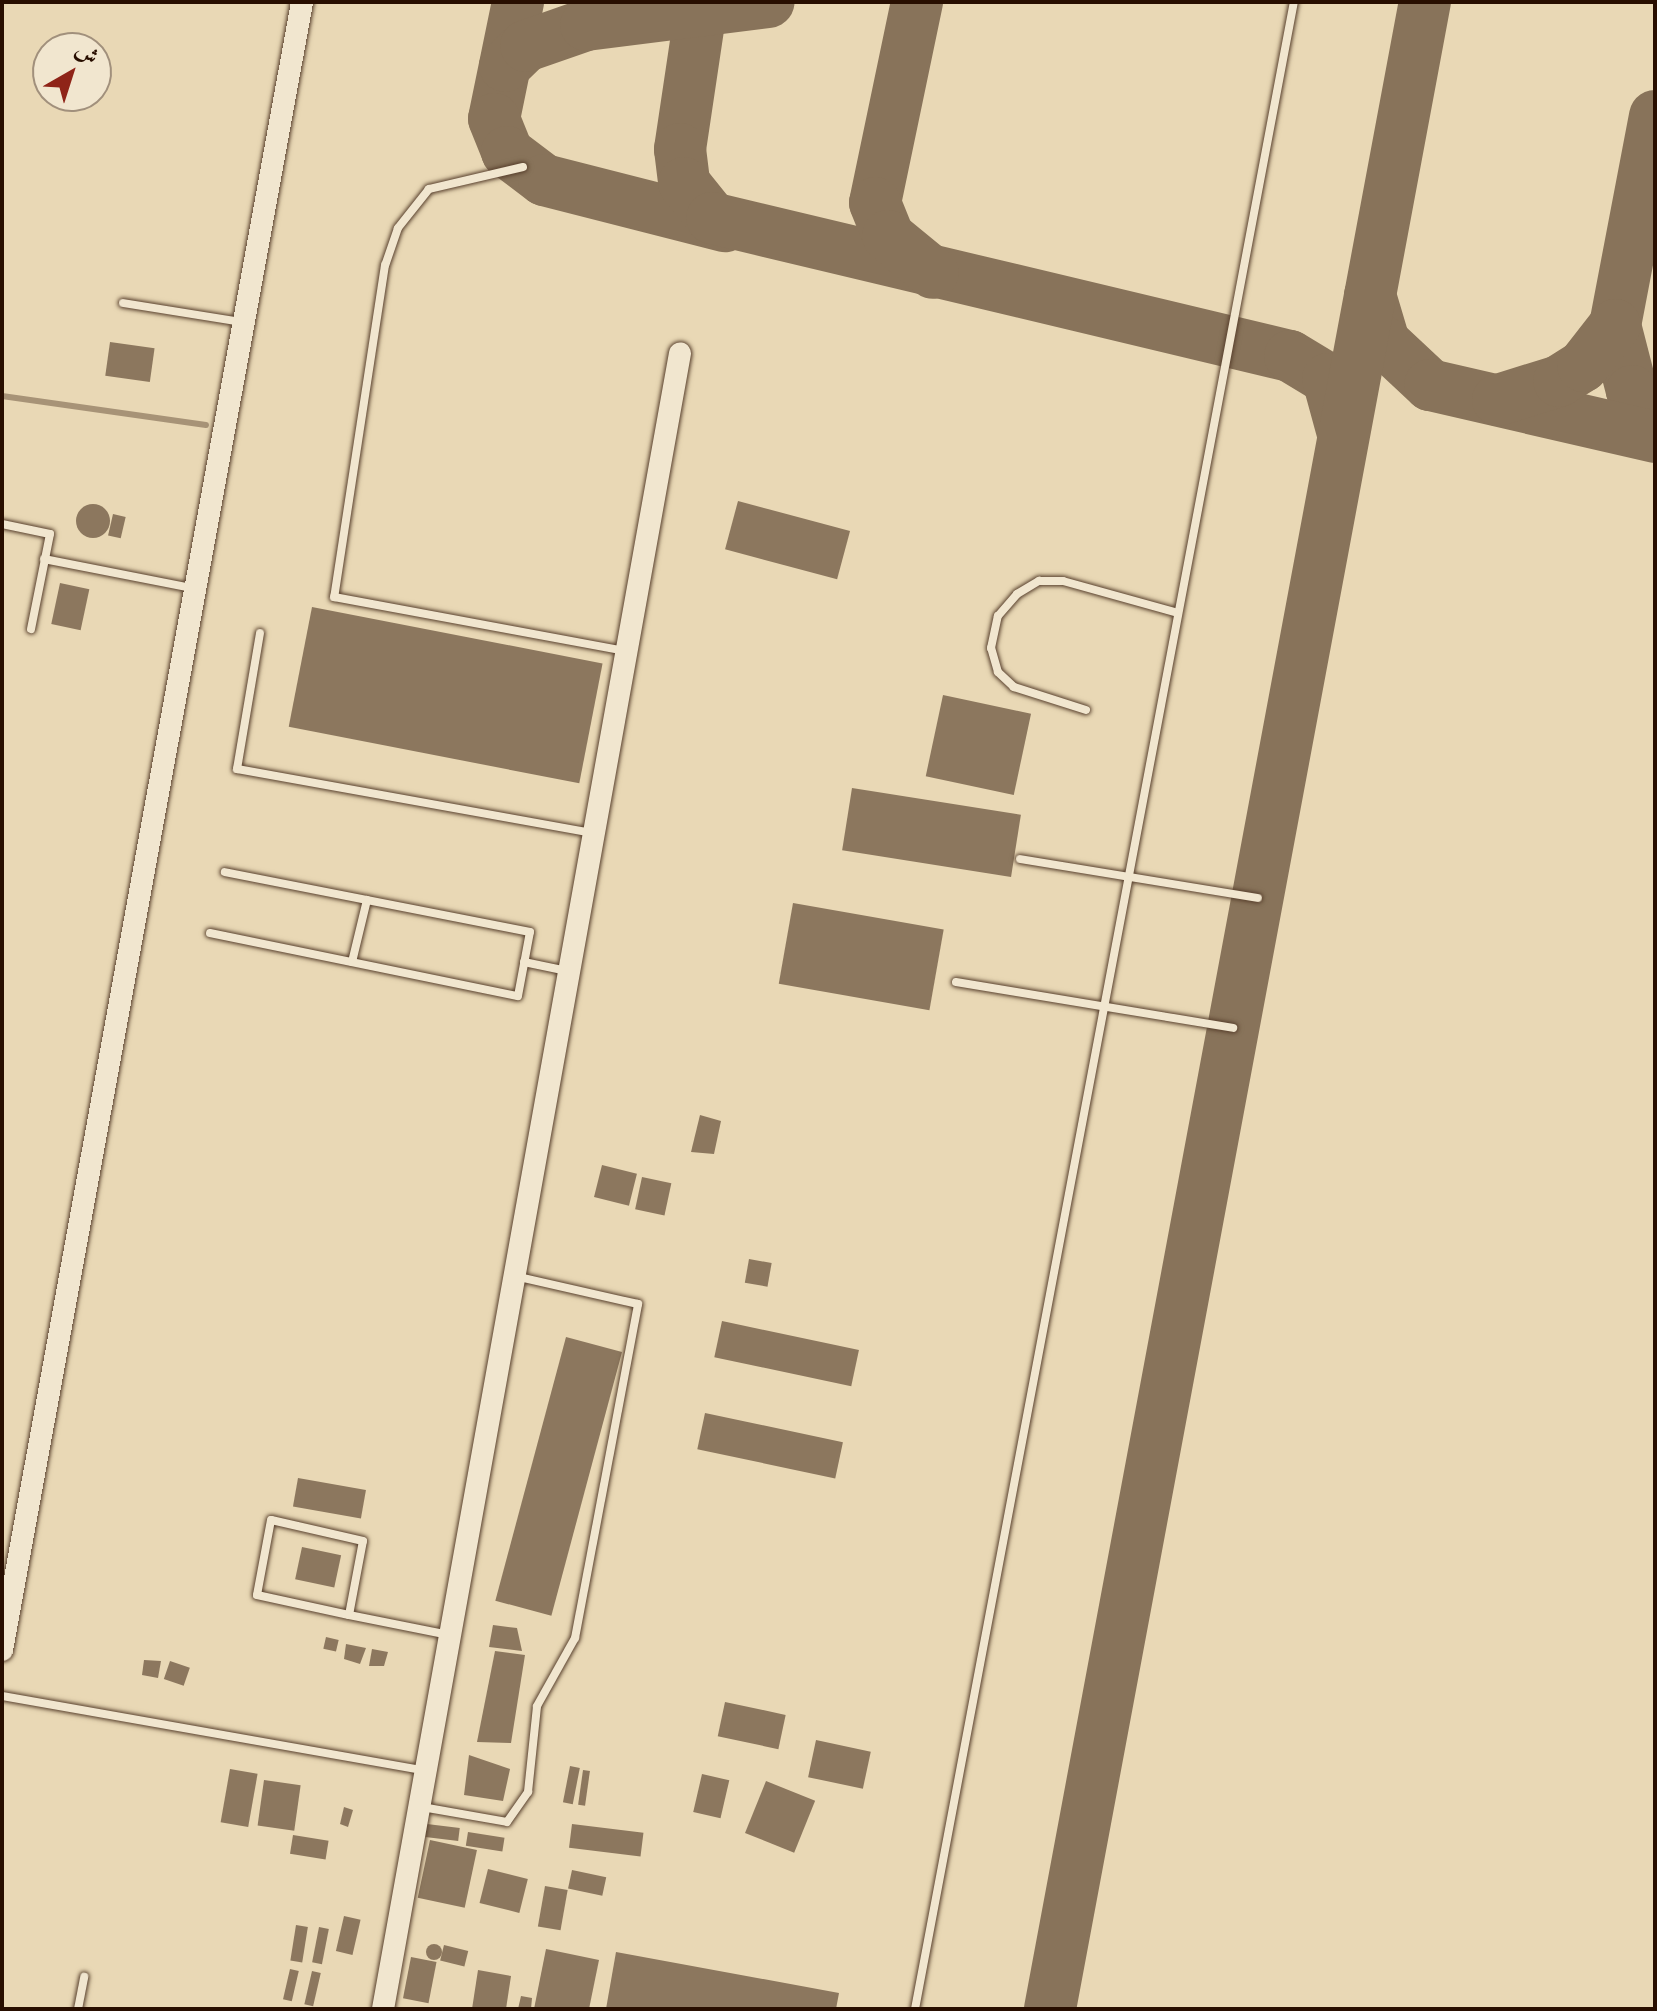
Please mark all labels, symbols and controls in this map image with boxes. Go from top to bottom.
north arrow [32,32,112,112]
text: ش [68,36,104,73]

